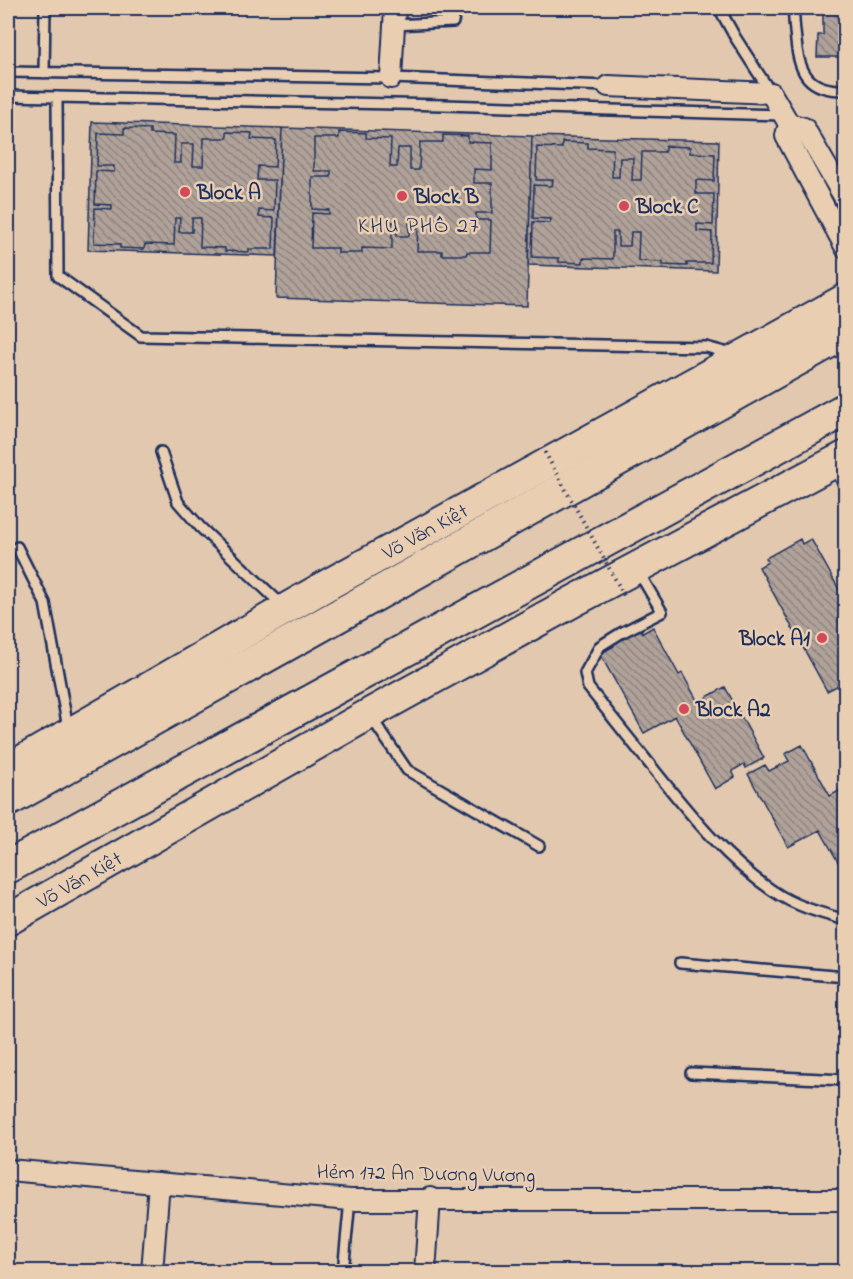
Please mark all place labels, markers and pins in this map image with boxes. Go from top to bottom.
place label: Block A [196,179,261,209]
place label: Block B [413,183,479,213]
marker: Block A [178,185,192,199]
marker: Block B [395,189,409,203]
place label: Block C [635,193,699,223]
marker: Block C [617,199,631,213]
place label: Block A1 [738,625,810,655]
marker: Block A1 [815,631,829,645]
place label: Block A2 [695,696,771,726]
marker: Block A2 [677,702,691,716]

